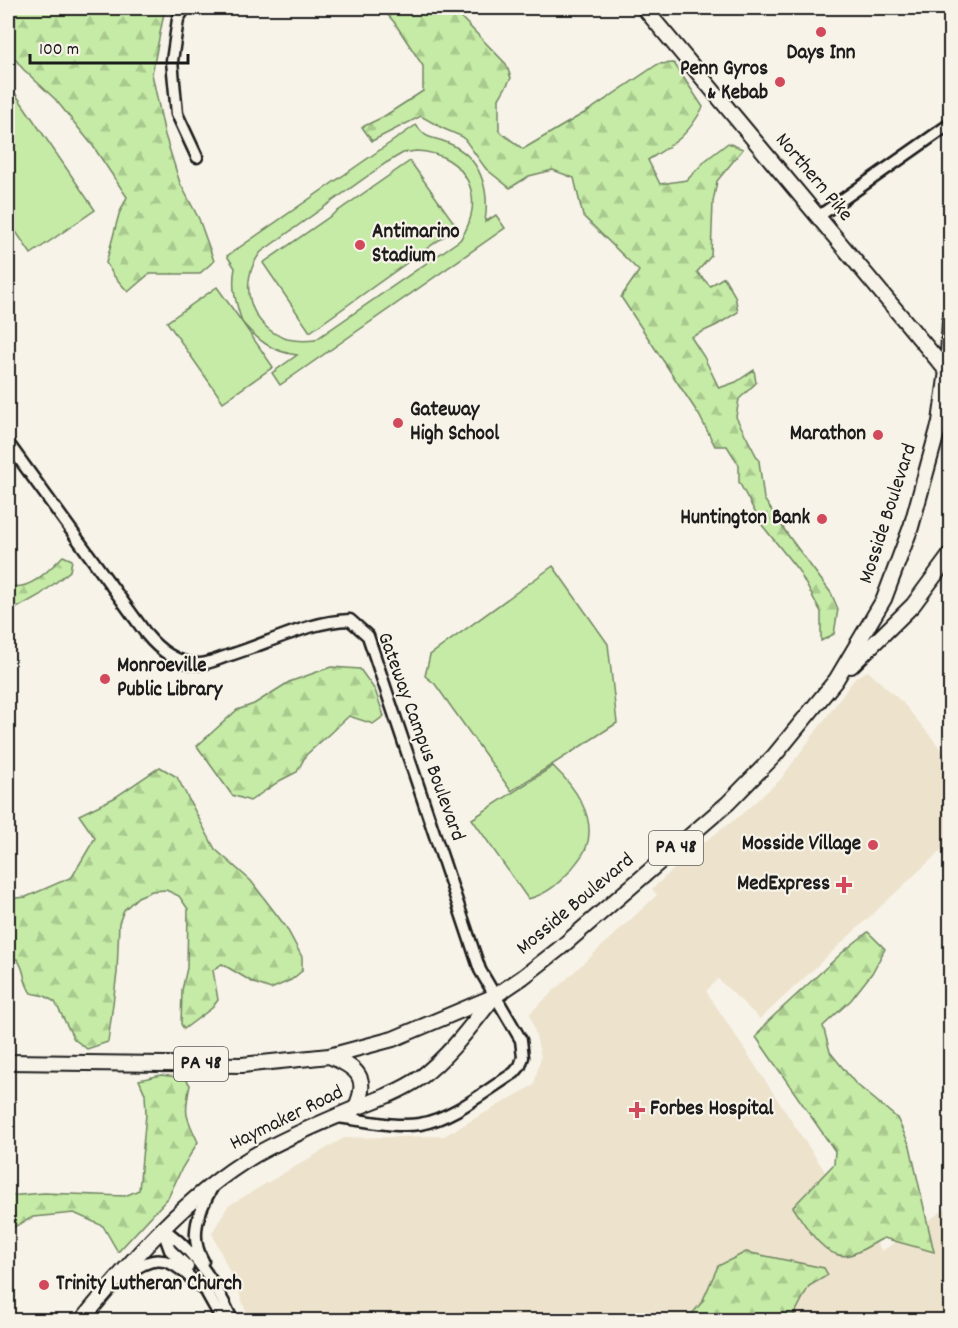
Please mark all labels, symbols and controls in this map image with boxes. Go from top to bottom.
marker: Days Inn [814,25,828,39]
scale bar [30,27,188,65]
text: 100 m [39,38,79,63]
place label: Days Inn [787,39,856,69]
place label: Penn Gyros & Kebab [680,55,768,109]
marker: Penn Gyros & Kebab [773,75,787,89]
street label: Northern Pike [767,127,859,229]
place label: Antimarino Stadium [372,218,460,272]
marker: Antimarino Stadium [353,238,367,252]
place label: Gateway High School [410,396,500,450]
marker: Gateway High School [391,416,405,430]
place label: Marathon [790,420,866,450]
marker: Marathon [871,428,885,442]
street label: Mosside Boulevard [852,440,926,588]
place label: Huntington Bank [680,504,810,534]
marker: Huntington Bank [815,512,829,526]
street label: Gateway Campus Boulevard [368,629,472,845]
place label: Monroeville Public Library [117,652,224,706]
marker: Monroeville Public Library [98,672,112,686]
place label: Mosside Village [742,830,861,860]
road number: PA 48 [649,831,703,865]
marker: Mosside Village [866,838,880,852]
street label: Mosside Boulevard [510,847,642,963]
place label: MedExpress [737,870,830,900]
marker: MedExpress [835,876,853,894]
road number: PA 48 [174,1047,228,1081]
street label: Haymaker Road [225,1079,349,1159]
place label: Forbes Hospital [650,1095,775,1125]
marker: Forbes Hospital [628,1101,646,1119]
place label: Trinity Lutheran Church [56,1270,242,1300]
marker: Trinity Lutheran Church [37,1278,51,1292]

